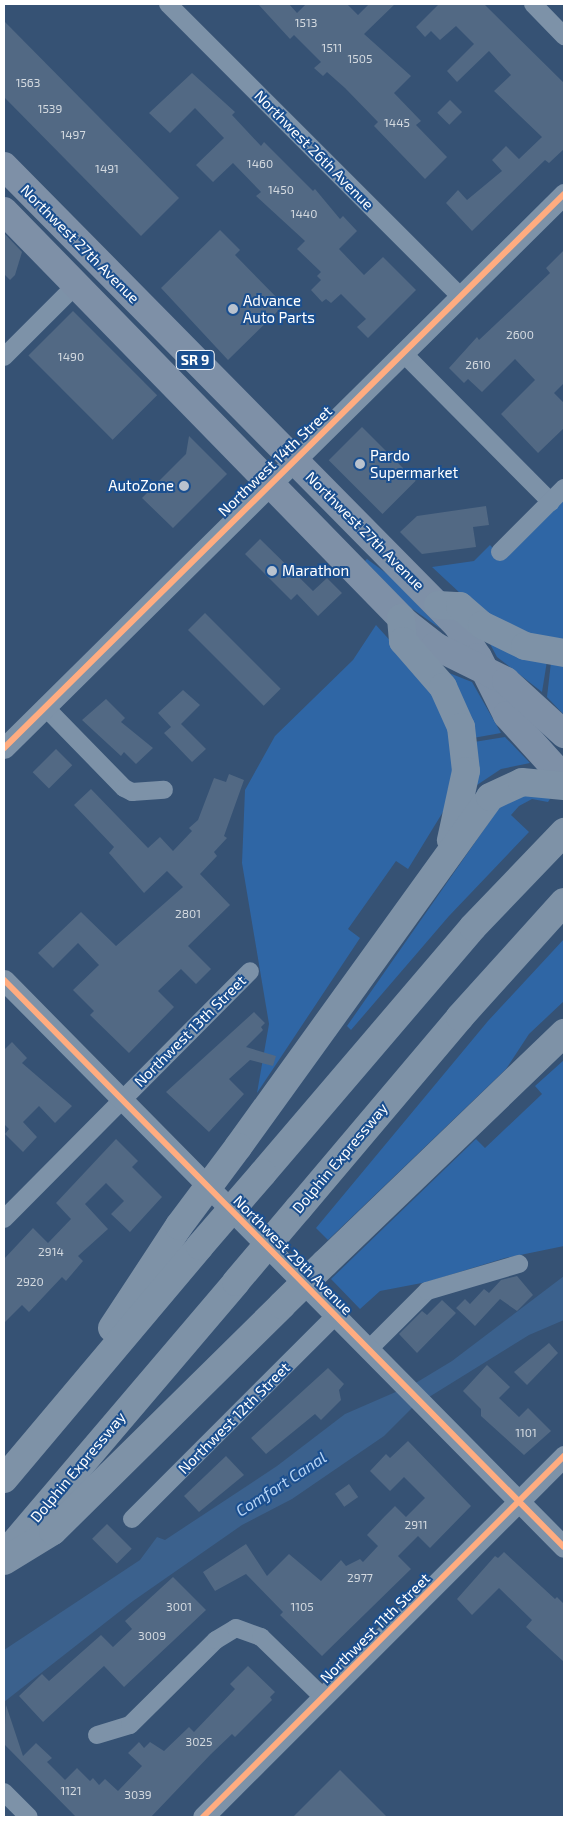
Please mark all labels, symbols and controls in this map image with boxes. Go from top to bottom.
house number: 1513 [295,16,317,30]
house number: 1511 [322,41,342,55]
house number: 1505 [348,52,372,66]
house number: 1563 [16,76,40,90]
street label: Northwest 26th Avenue [250,86,378,214]
house number: 1539 [38,102,62,116]
house number: 1445 [384,116,410,130]
house number: 1497 [60,128,86,142]
house number: 1460 [247,157,273,171]
house number: 1491 [95,162,119,176]
street label: Northwest 27th Avenue [17,181,143,307]
house number: 1450 [268,183,294,197]
house number: 1440 [291,207,317,221]
place label: Advance Auto Parts [243,291,315,326]
marker: Advance Auto Parts [227,303,239,315]
house number: 2600 [506,328,534,342]
road number: SR 9 [175,348,215,372]
house number: 1490 [58,350,84,364]
house number: 2610 [465,358,491,372]
street label: Northwest 14th Street [214,402,336,520]
place label: Pardo Supermarket [370,446,458,481]
marker: Pardo Supermarket [354,458,366,470]
street label: Northwest 27th Avenue [302,468,428,594]
place label: AutoZone [108,477,174,495]
marker: AutoZone [178,480,190,492]
place label: Marathon [282,562,349,580]
marker: Marathon [266,565,278,577]
house number: 2801 [175,907,201,921]
street label: Northwest 13th Street [130,971,250,1091]
street label: Dolphin Expressway [289,1099,391,1217]
street label: Northwest 29th Avenue [229,1191,357,1319]
house number: 2914 [38,1245,64,1259]
house number: 2920 [16,1275,44,1289]
street label: Northwest 12th Street [174,1358,294,1478]
street label: Dolphin Expressway [27,1408,129,1526]
house number: 1101 [515,1426,537,1440]
water label: Comfort Canal [232,1448,330,1520]
house number: 2911 [404,1518,428,1532]
street label: Northwest 11th Street [316,1569,434,1687]
house number: 2977 [347,1571,373,1585]
house number: 3001 [166,1600,192,1614]
house number: 1105 [290,1600,314,1614]
house number: 3009 [138,1629,166,1643]
house number: 3025 [185,1735,213,1749]
house number: 1121 [60,1784,82,1798]
house number: 3039 [124,1788,152,1802]

